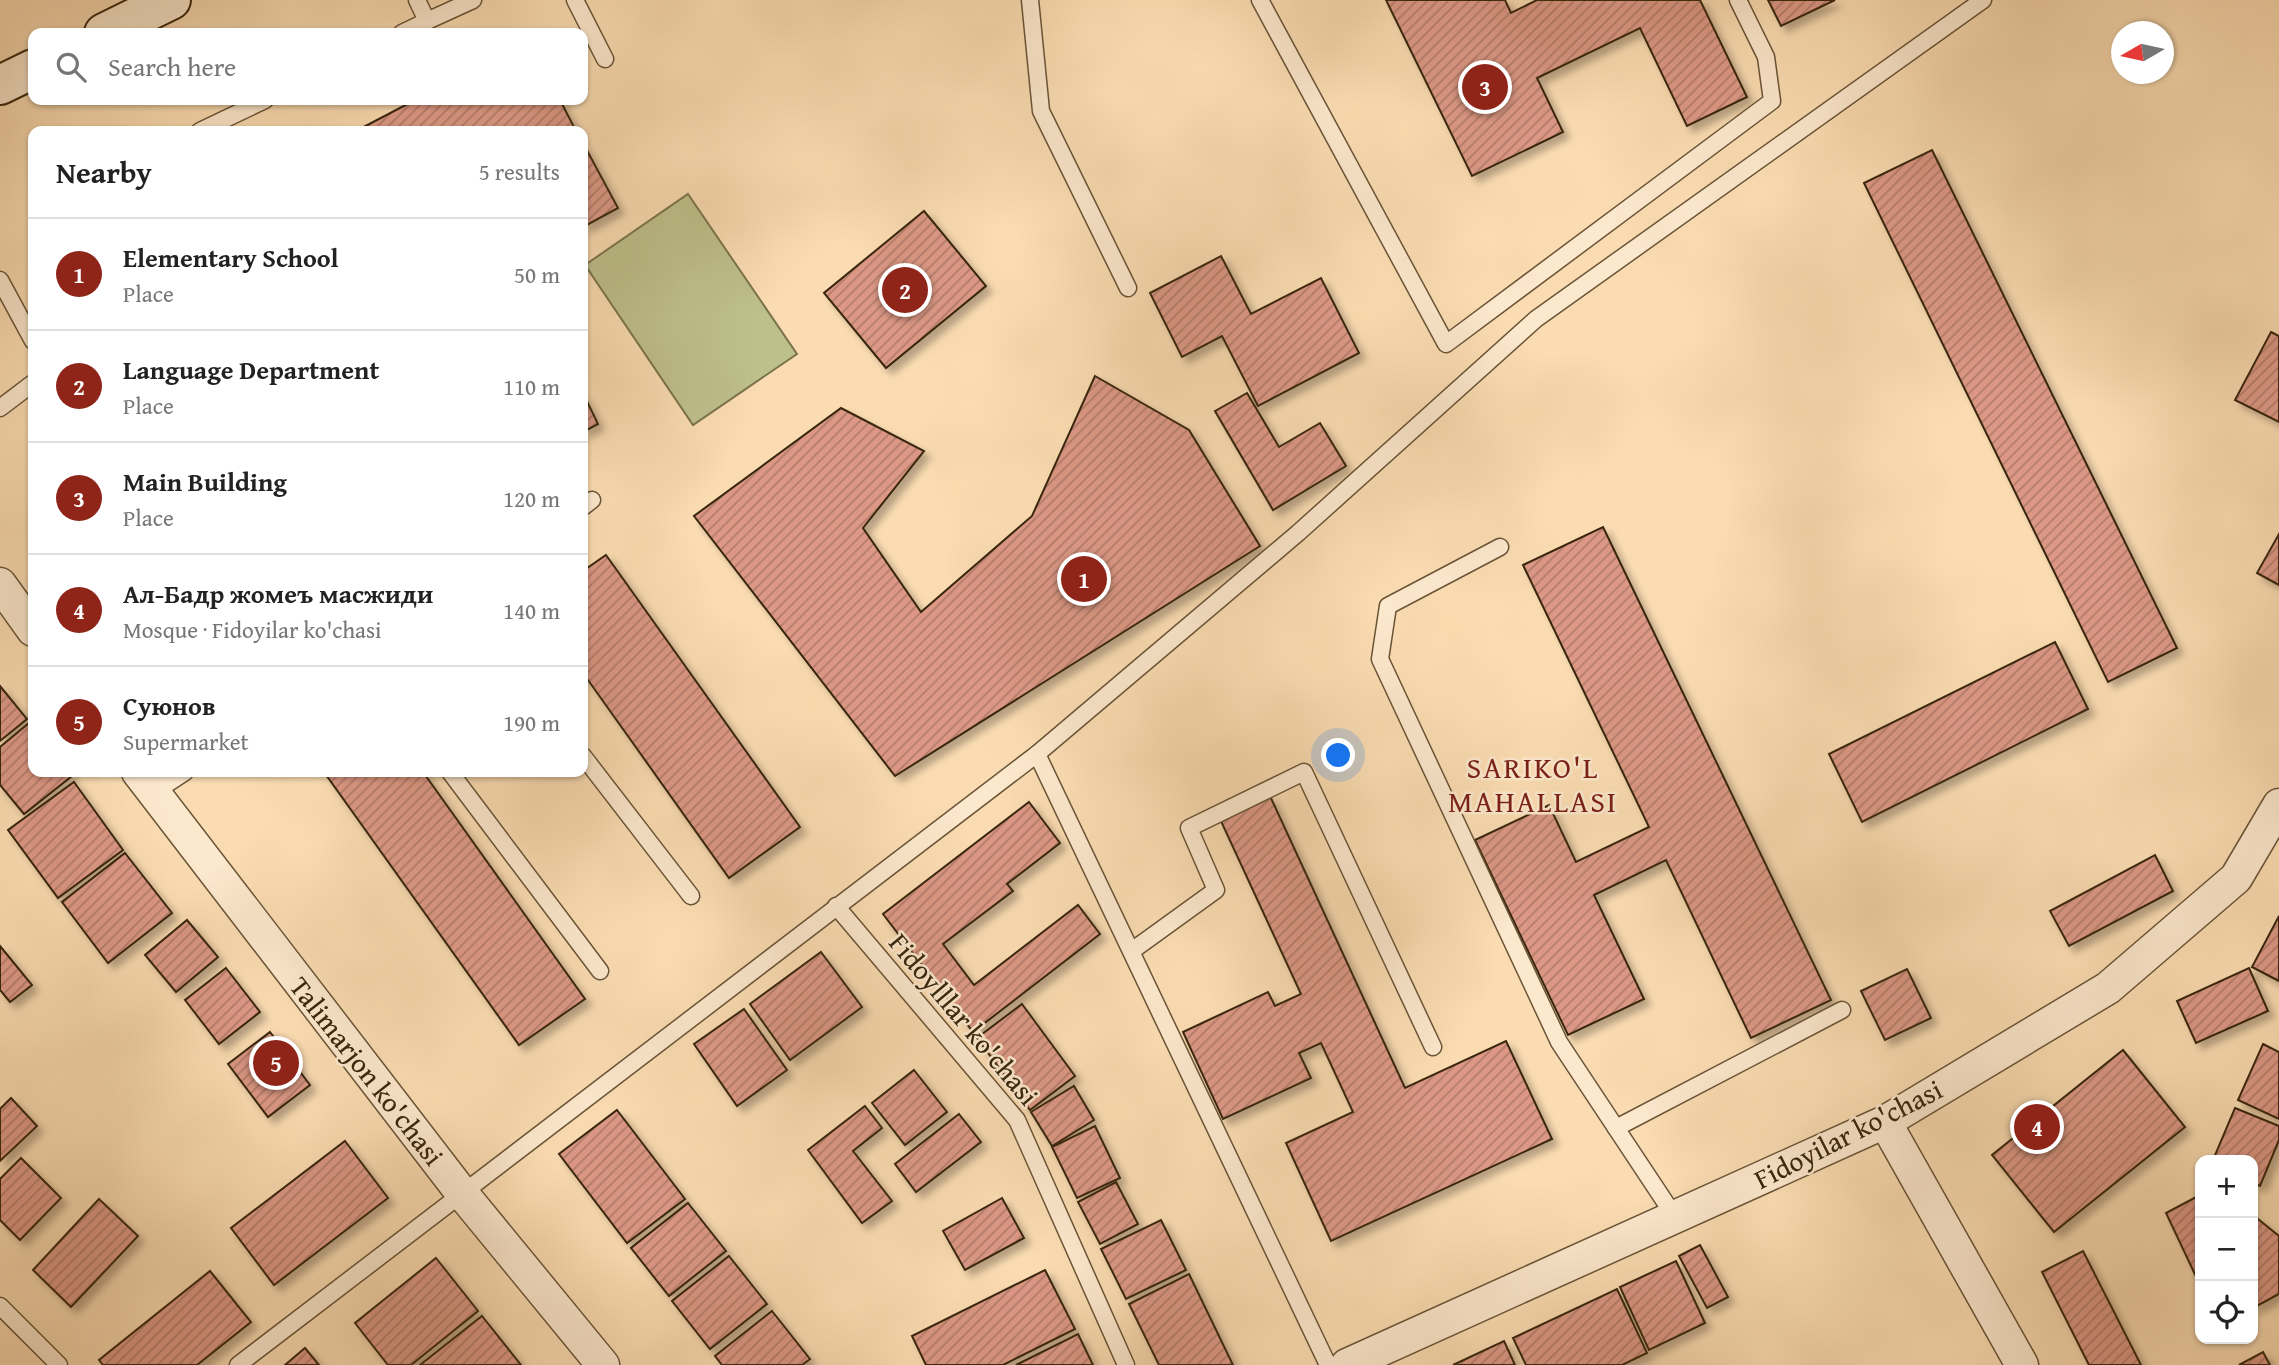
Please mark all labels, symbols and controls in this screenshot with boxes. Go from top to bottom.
north arrow [2111,21,2174,84]
search box [28,28,588,105]
text: Search here [108,47,236,86]
icon: search [52,48,90,86]
pin: 3 [1462,61,1508,113]
text: Nearby [56,150,152,194]
text: 5 results [479,155,560,188]
text: Elementary School [123,238,339,277]
text: 1 [73,258,85,291]
text: 50 m [514,258,560,291]
pin: 2 [882,264,928,316]
text: Place [123,277,174,310]
text: Language Department [123,350,379,389]
text: 2 [73,370,85,403]
text: 110 m [503,370,560,403]
text: Place [123,389,174,422]
text: Main Building [123,462,287,501]
text: 3 [73,482,85,515]
text: 120 m [503,482,560,515]
text: Place [123,501,174,534]
pin: 1 [1061,553,1107,605]
text: Ал-Бадр жомеъ масжиди [123,574,433,613]
text: 4 [73,594,85,627]
text: 140 m [503,594,560,627]
text: Mosque · Fidoyilar ko'chasi [123,613,382,646]
text: Суюнов [123,686,216,725]
text: 5 [73,706,85,739]
text: 190 m [503,706,560,739]
text: Supermarket [123,725,249,758]
your location [1321,738,1355,772]
district label: SARIKO'L MAHALLASI [1448,745,1618,823]
street label: Fidoylllar ko'chasi [880,923,1049,1114]
street label: Talimarjon ko'chasi [280,967,454,1174]
pin: 5 [253,1037,299,1089]
street label: Fidoyilar ko'chasi [1746,1068,1949,1199]
pin: 4 [2014,1101,2060,1153]
map controls [2195,1155,2258,1344]
button: + [2195,1155,2258,1218]
button: − [2195,1218,2258,1281]
button: locate [2195,1281,2258,1344]

